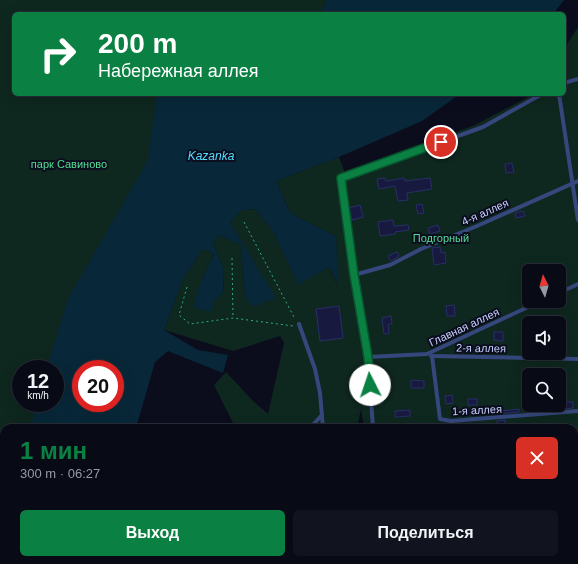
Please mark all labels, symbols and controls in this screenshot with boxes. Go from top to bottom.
icon: right [32,28,84,80]
text: 200 m [98,28,177,59]
text: Набережная аллея [98,61,258,81]
pin [424,125,458,159]
icon: arrive [430,131,452,153]
water label: Kazanka [188,149,235,163]
park label: парк Савиново [31,158,107,170]
street label: 4-я аллея [460,196,510,228]
park label: Подгорный [413,232,469,244]
north arrow [522,264,566,308]
map controls [522,264,566,412]
street label: Главная аллея [427,305,501,348]
button: sound [522,316,566,360]
street label: 2-я аллея [456,342,506,354]
speed limit sign: 20 [72,360,124,412]
position arrow [349,364,391,406]
button: search [522,368,566,412]
text: 12 [27,370,49,392]
text: km/h [27,390,49,401]
street label: 1-я аллея [452,403,502,417]
text: 1 мин [20,437,87,464]
button: close [516,437,558,479]
text: 300 m · 06:27 [20,466,100,481]
button: Выход [20,510,285,556]
button: Поделиться [293,510,558,556]

